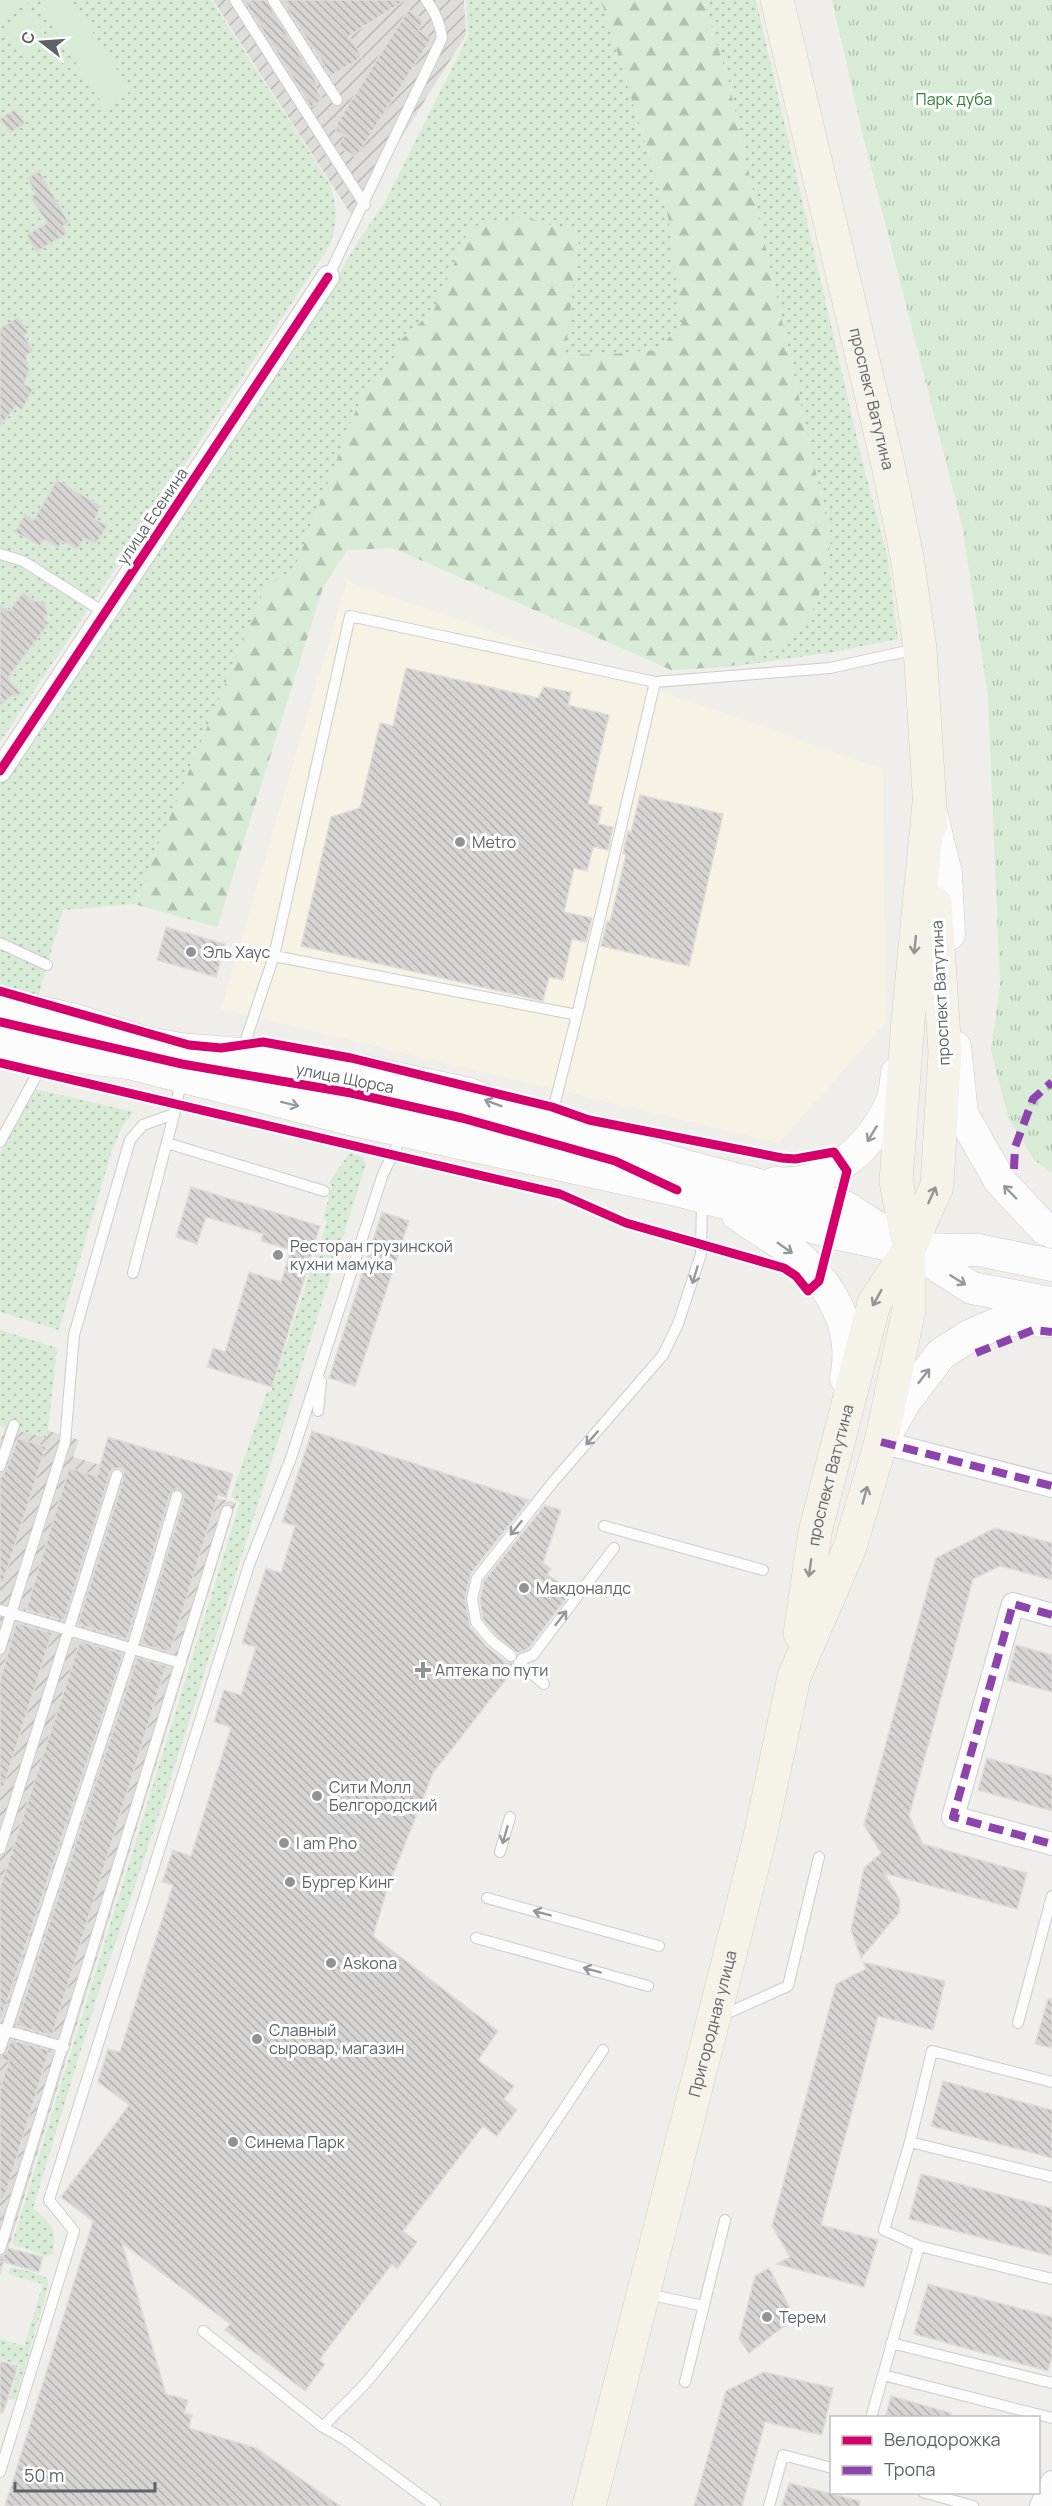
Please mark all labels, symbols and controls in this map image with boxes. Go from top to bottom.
north arrow [12,12,72,72]
text: С [15,29,40,46]
park label: Парк дуба [916,88,992,110]
street label: проспект Ватутина [845,326,900,472]
street label: улица Есенина [111,463,193,569]
place label: Metro [472,831,516,853]
marker: Metro [453,835,467,849]
street label: проспект Ватутина [925,920,955,1066]
one-way arrow [909,935,920,955]
place label: Эль Хаус [203,941,270,963]
marker: Эль Хаус [184,945,198,959]
street label: улица Щорса [294,1058,396,1098]
one-way arrow [484,1097,503,1108]
one-way arrow [281,1099,300,1111]
one-way arrow [866,1125,878,1142]
one-way arrow [1003,1185,1017,1200]
one-way arrow [927,1187,939,1205]
place label: Ресторан грузинской кухни мамука [290,1235,453,1275]
one-way arrow [777,1242,793,1254]
marker: Ресторан грузинской кухни мамука [271,1248,285,1262]
one-way arrow [688,1265,699,1284]
one-way arrow [949,1274,966,1286]
one-way arrow [871,1289,883,1307]
one-way arrow [918,1368,931,1384]
street label: проспект Ватутина [802,1402,858,1547]
one-way arrow [585,1430,599,1445]
one-way arrow [860,1486,871,1505]
one-way arrow [510,1520,523,1536]
one-way arrow [804,1558,815,1578]
place label: Макдоналдс [536,1577,631,1599]
marker: Макдоналдс [517,1581,531,1595]
one-way arrow [555,1610,568,1626]
place label: Аптека по пути [435,1659,548,1681]
marker: Аптека по пути [416,1663,430,1677]
place label: Сити Молл Белгородский [329,1776,437,1816]
marker: Сити Молл Белгородский [310,1789,324,1803]
one-way arrow [499,1825,510,1844]
place label: I am Pho [296,1832,357,1854]
marker: I am Pho [277,1836,291,1850]
place label: Бургер Кинг [302,1871,395,1893]
marker: Бургер Кинг [283,1875,297,1889]
one-way arrow [533,1907,552,1918]
street label: Пригородная улица [683,1948,742,2099]
place label: Askona [343,1952,397,1974]
marker: Askona [324,1956,338,1970]
one-way arrow [583,1964,602,1975]
place label: Славный сыровар, магазин [269,2019,405,2059]
marker: Славный сыровар, магазин [250,2032,264,2046]
place label: Синема Парк [245,2131,346,2153]
marker: Синема Парк [226,2135,240,2149]
place label: Терем [779,2306,826,2328]
marker: Терем [760,2310,774,2324]
legend [830,2416,1040,2494]
text: Велодорожка [884,2427,1001,2451]
scale bar [15,2455,154,2493]
text: Тропа [884,2457,935,2481]
text: 50 m [24,2463,64,2487]

